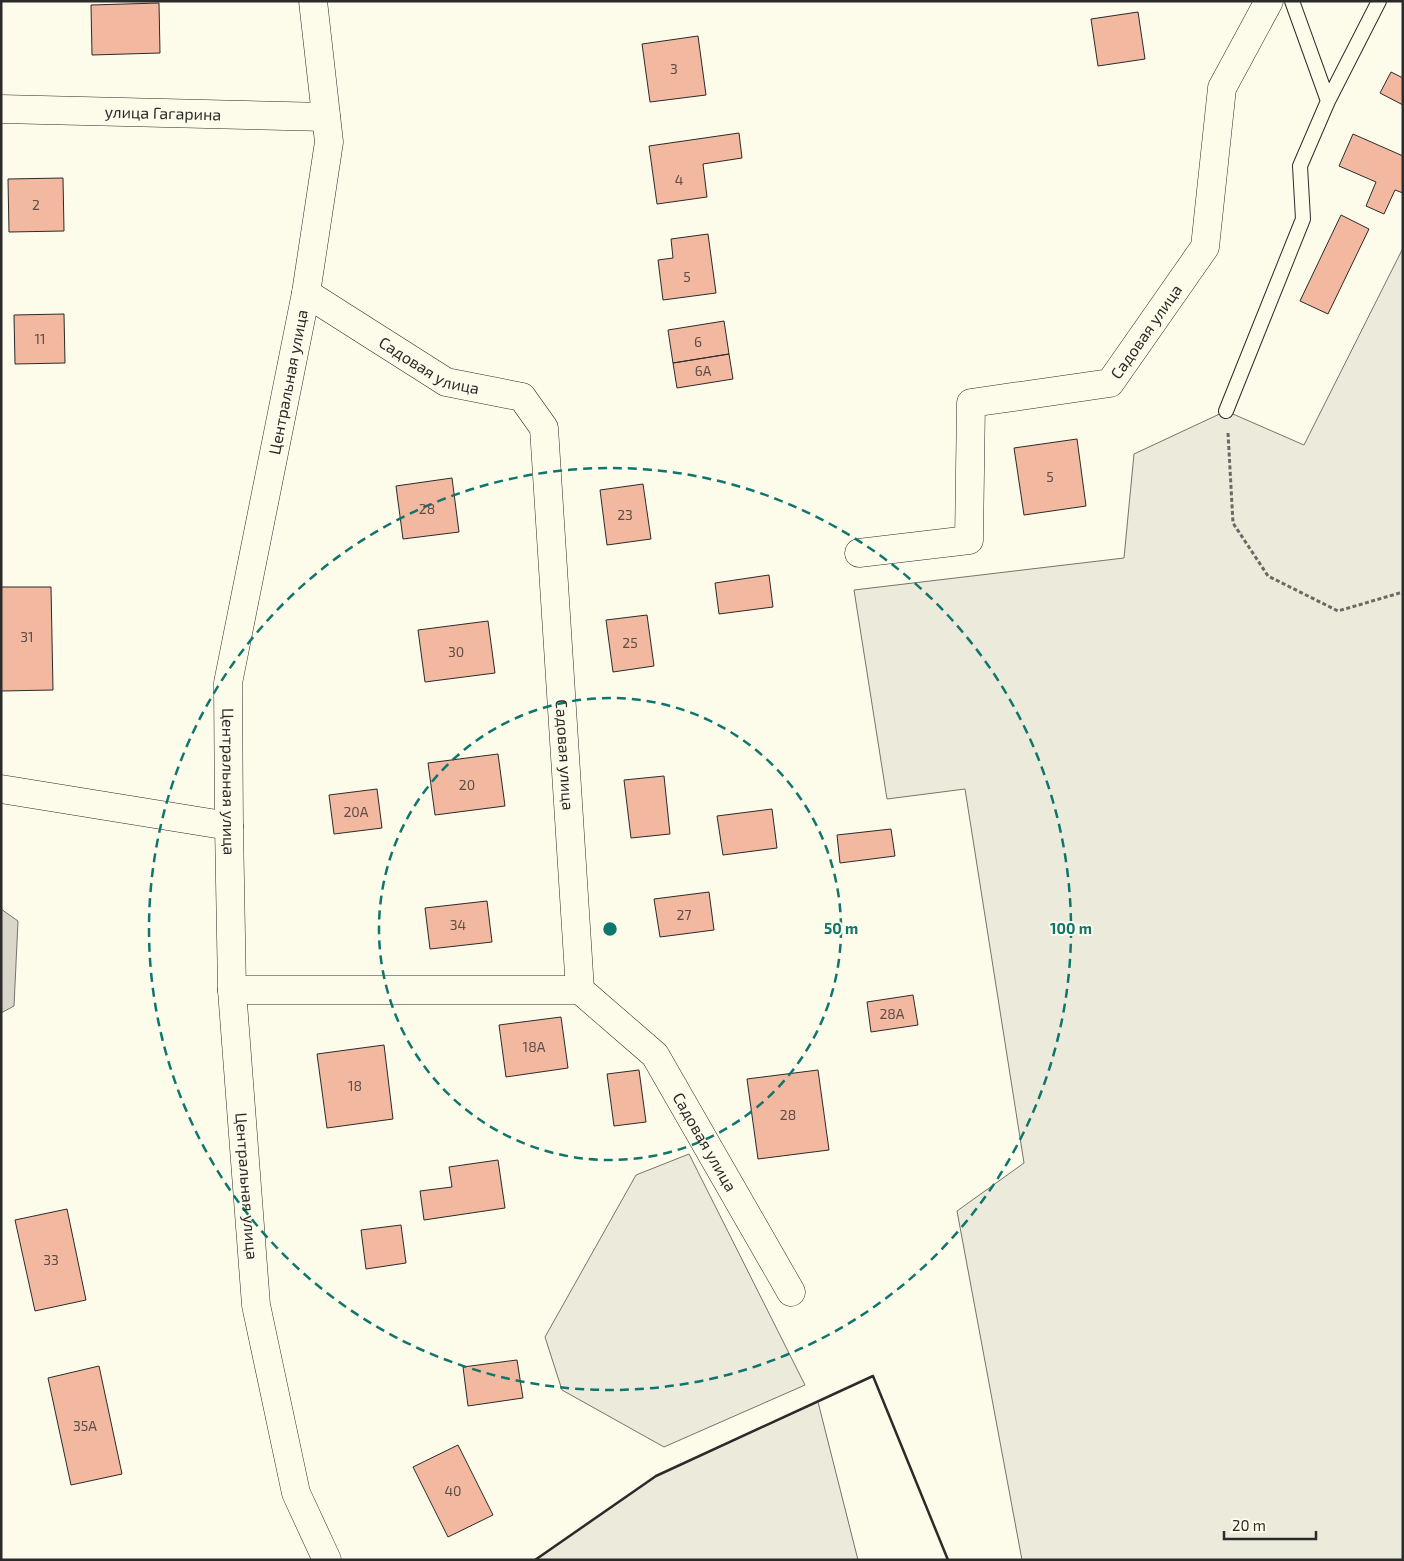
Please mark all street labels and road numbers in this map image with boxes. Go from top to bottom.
street label: улица Гагарина [104,102,222,123]
street label: Садовая улица [1106,280,1185,382]
street label: Центральная улица [264,308,312,456]
street label: Садовая улица [376,332,481,397]
street label: Садовая улица [552,699,578,811]
street label: Центральная улица [219,708,240,856]
street label: Садовая улица [669,1089,741,1195]
street label: Центральная улица [232,1112,263,1260]

